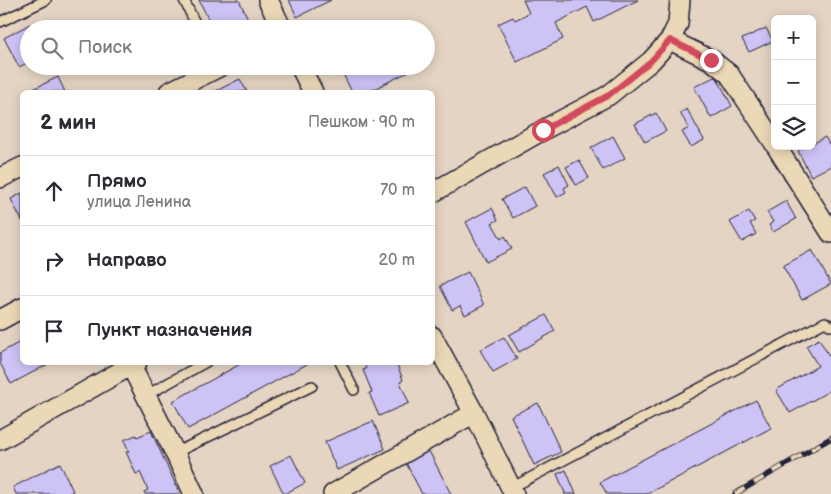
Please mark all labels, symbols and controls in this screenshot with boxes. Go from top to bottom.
map controls [771,15,816,150]
button: + [771,15,816,60]
search box [20,20,435,75]
icon: search [38,34,66,62]
text: Поиск [78,36,132,59]
route end [700,49,723,72]
button: − [771,60,816,105]
button: layers [771,105,816,150]
text: 2 мин [40,110,96,135]
text: Пешком · 90 m [308,113,415,132]
route start [532,119,555,142]
text: Прямо [87,170,147,193]
icon: ahead [40,177,68,205]
text: 70 m [380,181,415,200]
text: улица Ленина [87,193,191,212]
icon: right [40,247,68,275]
text: Направо [87,249,167,272]
text: 20 m [379,251,415,270]
icon: arrive [40,317,68,345]
text: Пункт назначения [87,319,252,342]

